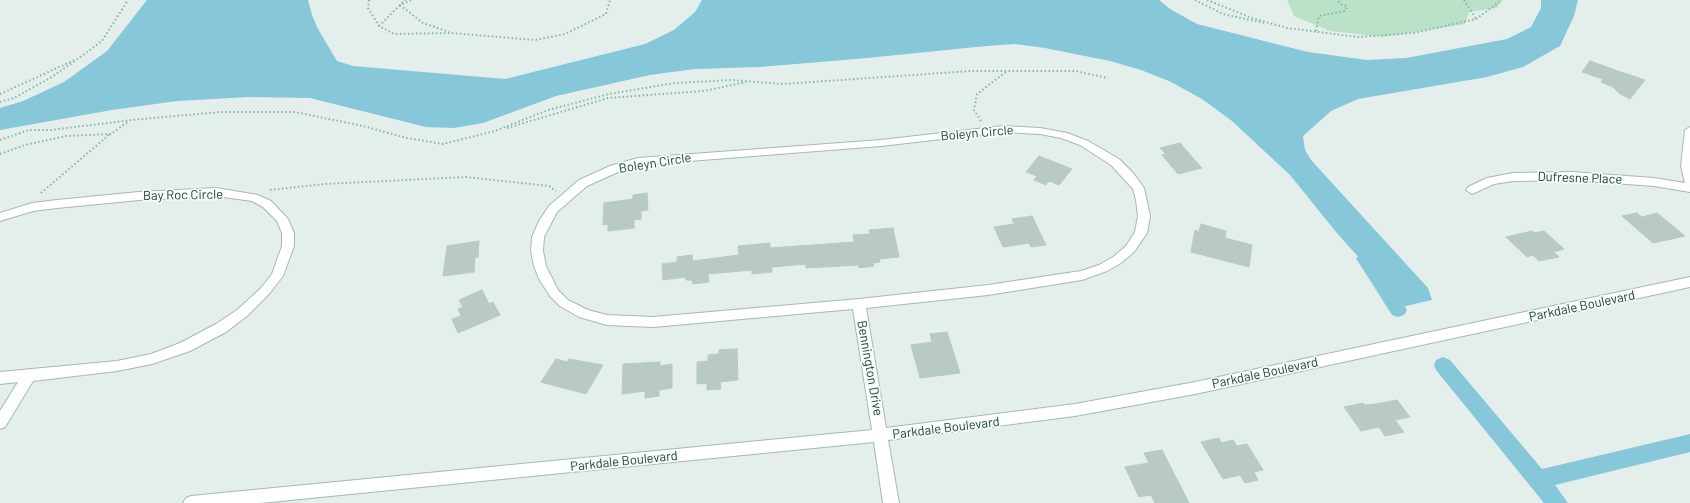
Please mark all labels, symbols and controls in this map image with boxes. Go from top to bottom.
street label: Boleyn Circle [940,122,1014,144]
street label: Boleyn Circle [618,150,692,176]
street label: Dufresne Place [1537,169,1623,187]
street label: Bay Roc Circle [143,187,223,203]
street label: Parkdale Boulevard [1528,287,1636,325]
street label: Bennington Drive [854,319,886,417]
street label: Parkdale Boulevard [1211,354,1319,392]
street label: Parkdale Boulevard [891,414,1001,442]
street label: Parkdale Boulevard [570,448,678,474]

